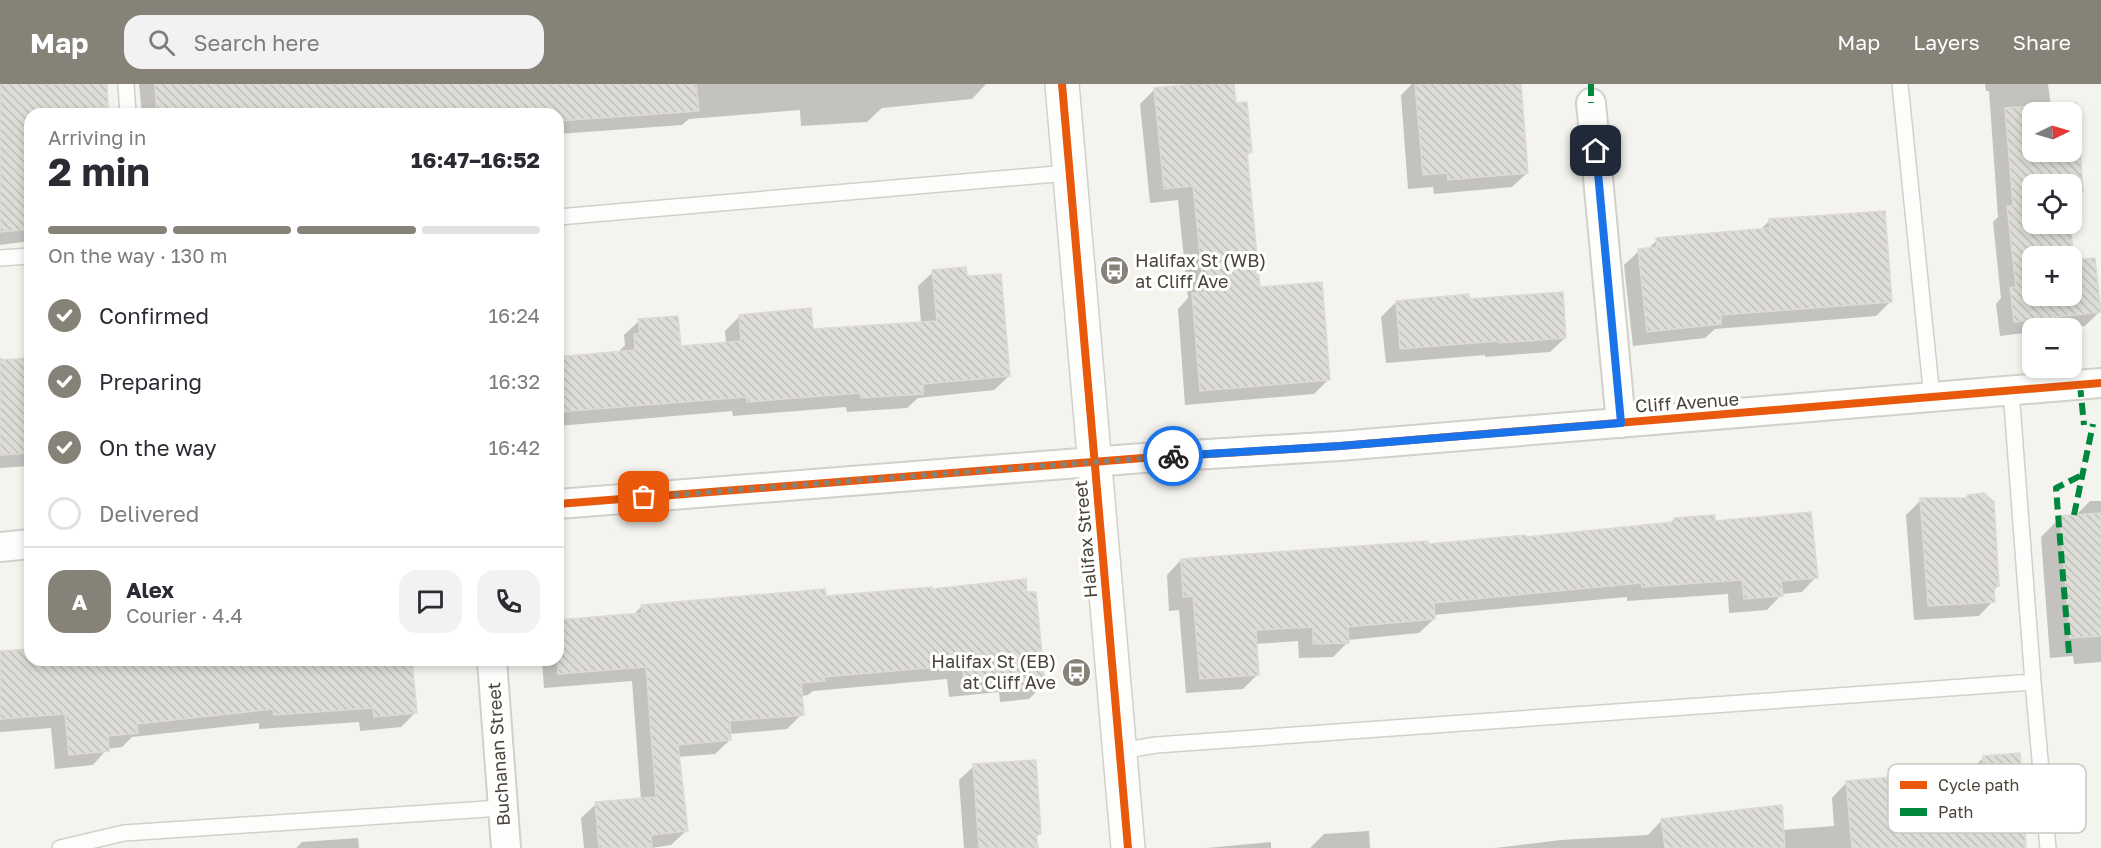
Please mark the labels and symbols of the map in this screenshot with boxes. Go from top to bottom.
north arrow [2022,102,2082,162]
pin [1570,125,1621,176]
place label: Halifax St (WB) at Cliff Ave [1135,249,1266,292]
bus stop icon: Halifax St (WB) at Cliff Ave [1098,255,1130,287]
street label: Cliff Avenue [1634,387,1740,417]
courier [1143,426,1203,486]
pin [618,471,669,522]
street label: Halifax Street [1069,479,1101,599]
place label: Halifax St (EB) at Cliff Ave [931,650,1056,693]
bus stop icon: Halifax St (EB) at Cliff Ave [1061,656,1093,688]
street label: Buchanan Street [482,681,514,827]
legend [1888,764,2086,833]
text: Cycle path [1938,775,2019,795]
text: Path [1938,802,1973,822]

